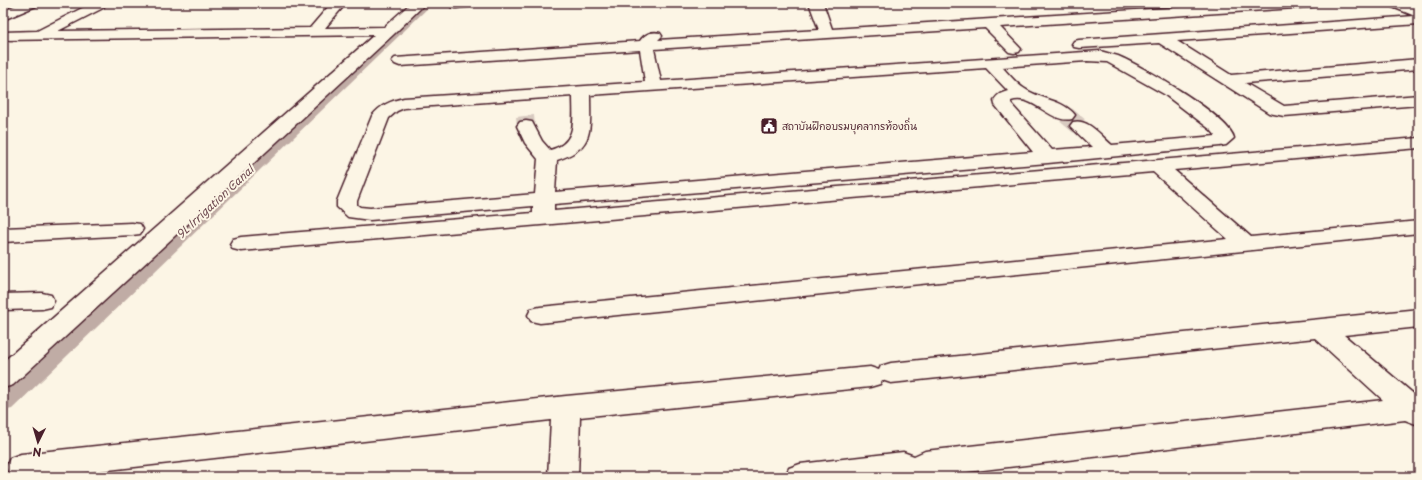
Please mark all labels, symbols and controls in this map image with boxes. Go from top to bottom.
public building icon: สถาบันฝึกอบรมบุคลากรท้องถิ่น [759,116,779,136]
place label: สถาบันฝึกอบรมบุคลากรท้องถิ่น [782,117,917,135]
water label: 9L Irrigation Canal [172,160,259,242]
north arrow [18,422,58,462]
text: N [32,444,42,461]

